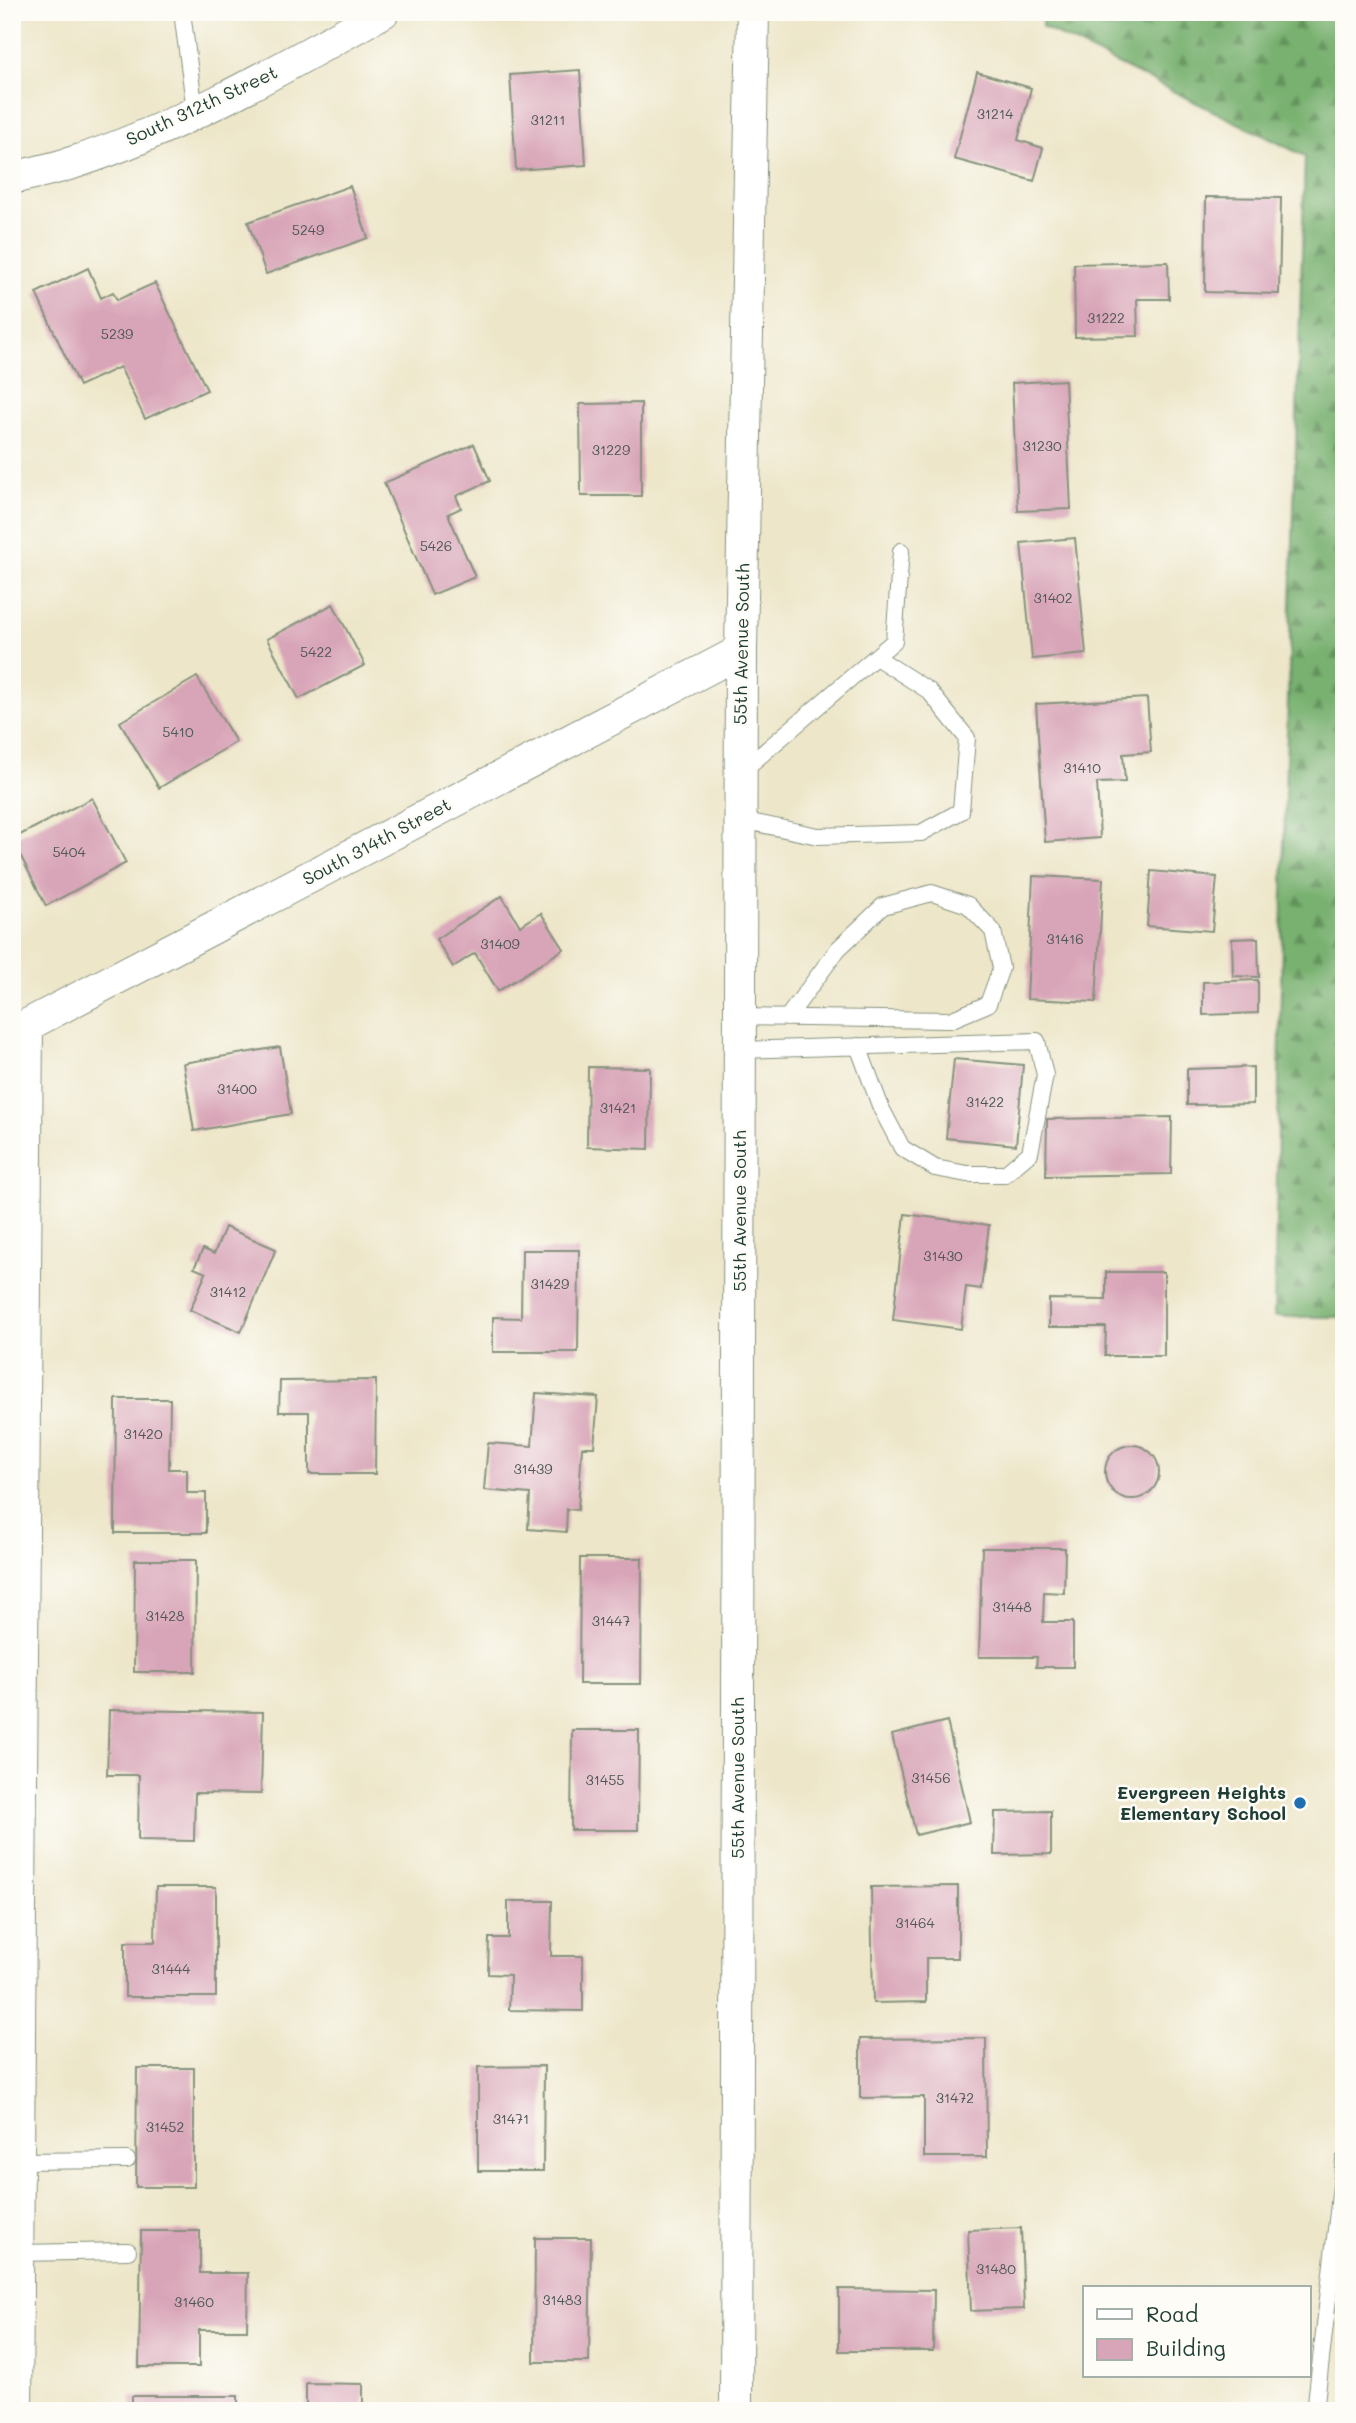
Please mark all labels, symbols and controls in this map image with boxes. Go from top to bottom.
street label: South 312th Street [122,60,281,151]
house number: 31214 [977,104,1014,123]
house number: 31211 [531,110,565,129]
house number: 5249 [292,220,324,239]
house number: 31222 [1087,308,1125,327]
house number: 5239 [101,324,133,343]
house number: 31230 [1022,436,1062,455]
house number: 31229 [592,440,630,459]
house number: 5426 [420,536,452,555]
street label: 55th Avenue South [728,563,754,725]
house number: 31402 [1033,588,1073,607]
house number: 5422 [300,642,332,661]
house number: 5410 [162,722,194,741]
house number: 31410 [1063,758,1101,777]
street label: South 314th Street [298,792,455,890]
house number: 5404 [52,842,86,861]
house number: 31416 [1046,929,1084,948]
house number: 31409 [480,934,520,953]
house number: 31400 [217,1079,257,1098]
house number: 31422 [966,1092,1004,1111]
house number: 31421 [600,1098,636,1117]
street label: 55th Avenue South [727,1130,751,1292]
house number: 31430 [923,1246,963,1265]
house number: 31429 [531,1274,569,1293]
house number: 31412 [210,1282,246,1301]
house number: 31420 [123,1424,163,1443]
house number: 31439 [513,1459,553,1478]
house number: 31448 [992,1597,1032,1616]
house number: 31428 [146,1606,184,1625]
house number: 31447 [592,1611,631,1630]
street label: 55th Avenue South [725,1697,749,1859]
house number: 31456 [911,1768,951,1787]
house number: 31455 [585,1770,625,1789]
place label: Evergreen Heights Elementary School [1117,1780,1286,1825]
marker: Evergreen Heights Elementary School [1292,1795,1308,1811]
house number: 31464 [895,1913,935,1932]
house number: 31444 [151,1959,191,1978]
house number: 31472 [936,2088,974,2107]
house number: 31471 [493,2109,529,2128]
house number: 31452 [146,2117,184,2136]
house number: 31480 [976,2259,1016,2278]
legend [1083,2286,1310,2378]
house number: 31483 [542,2290,582,2309]
house number: 31460 [174,2292,214,2311]
text: Road [1146,2300,1198,2327]
text: Building [1146,2334,1226,2361]

